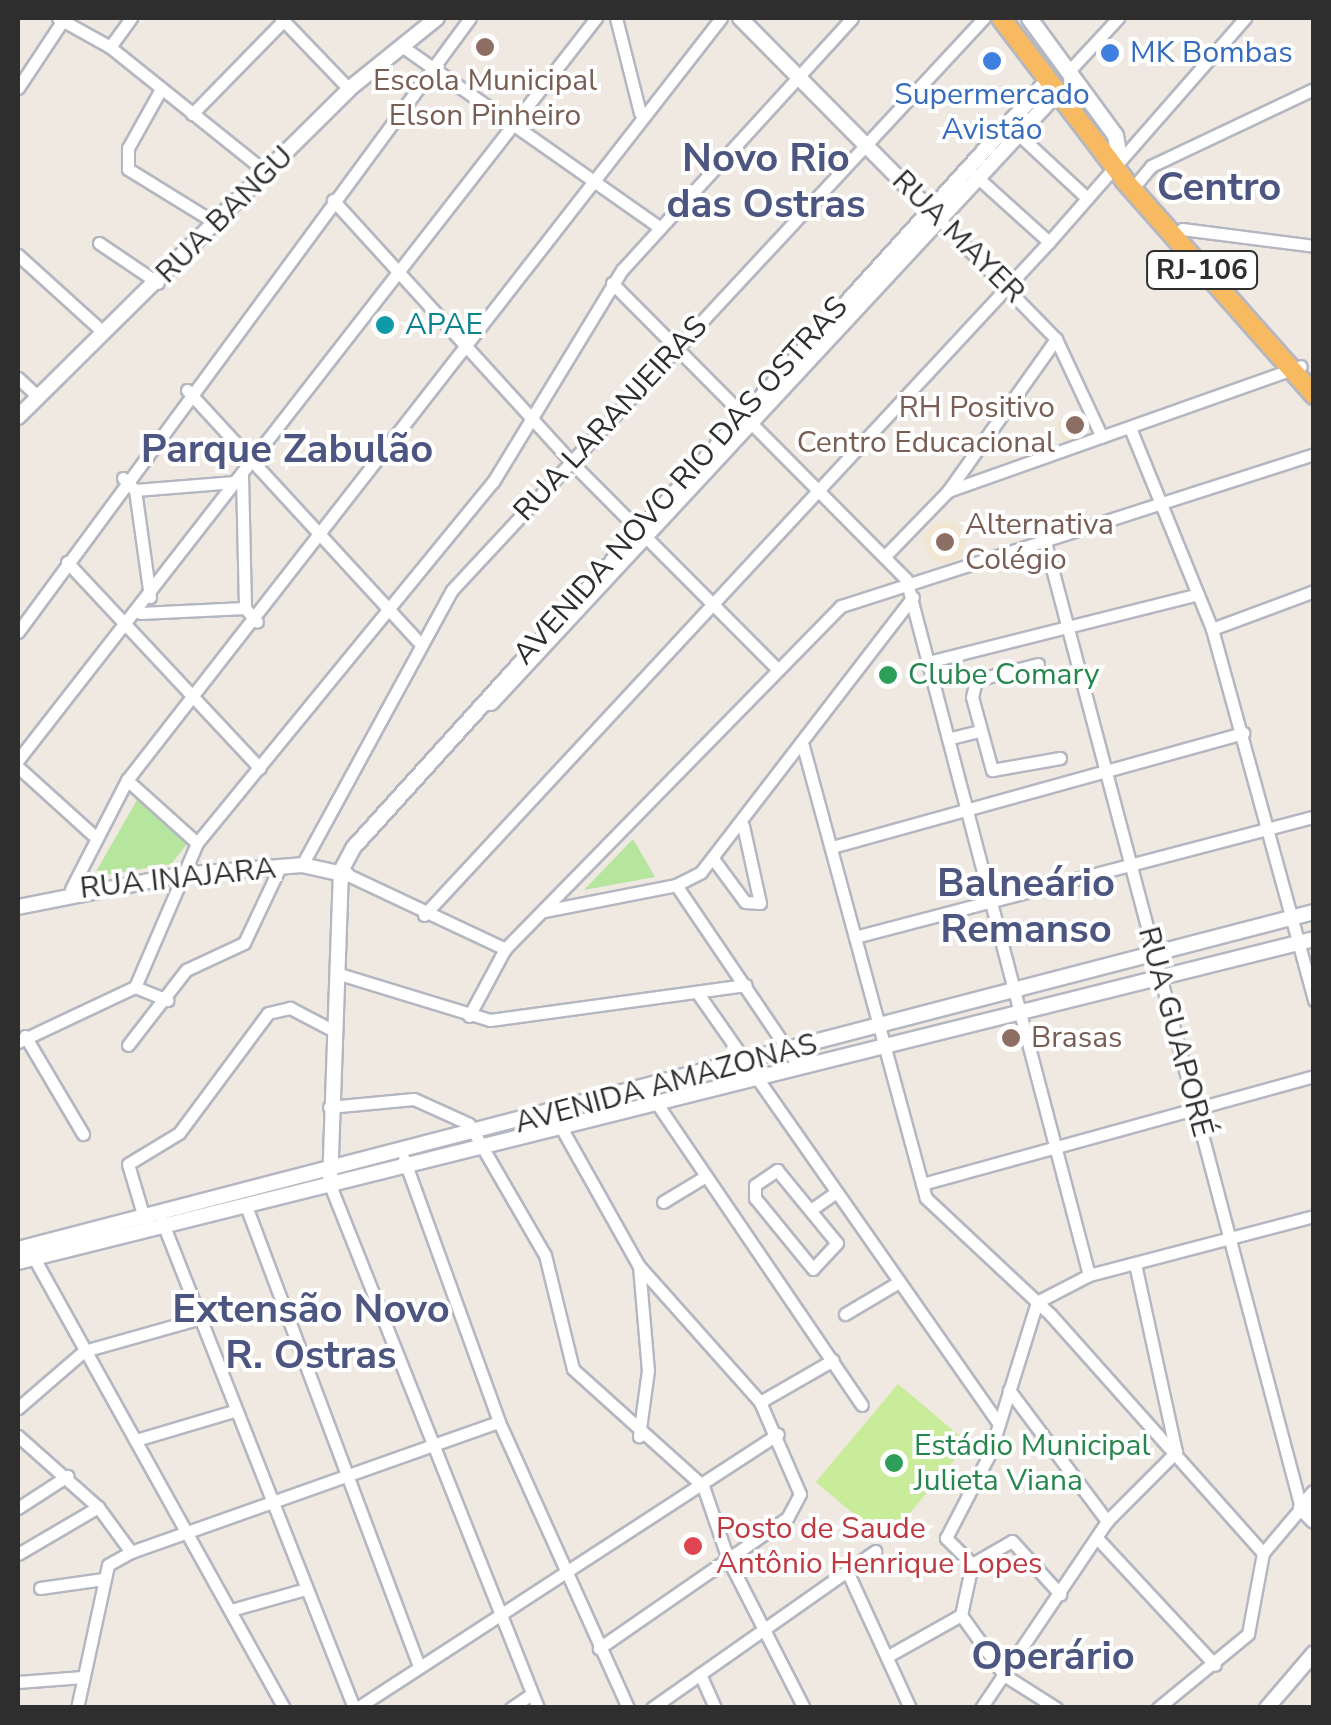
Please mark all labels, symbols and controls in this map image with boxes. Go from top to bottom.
place label: MK Bombas [1130,35,1293,71]
marker: Escola Municipal Elson Pinheiro [474,36,496,58]
marker: MK Bombas [1099,42,1121,64]
marker: Supermercado Avistão [981,50,1003,72]
place label: Escola Municipal Elson Pinheiro [373,63,597,134]
place label: Supermercado Avistão [894,77,1090,148]
district label: Novo Rio das Ostras [666,134,866,228]
street label: RUA BANGU [149,139,301,291]
street label: RUA MAYER [884,163,1032,311]
district label: Centro [1157,163,1281,211]
road number: RJ-106 [1144,247,1260,293]
street label: AVENIDA NOVO RIO DAS OSTRAS [506,290,856,672]
place label: APAE [405,307,483,343]
street label: RUA LARANJEIRAS [507,309,715,529]
marker: APAE [374,314,396,336]
place label: RH Positivo Centro Educacional [797,390,1055,460]
marker: RH Positivo Centro Educacional [1064,414,1086,436]
district label: Parque Zabulão [141,425,433,473]
place label: Alternativa Colégio [965,507,1114,578]
marker: Alternativa Colégio [934,531,956,553]
place label: Clube Comary [908,657,1100,693]
marker: Clube Comary [877,664,899,686]
street label: RUA INAJARA [78,851,278,907]
district label: Balneário Remanso [937,859,1115,953]
street label: RUA GUAPORÉ [1130,923,1220,1141]
place label: Brasas [1031,1020,1123,1056]
street label: AVENIDA AMAZONAS [511,1026,821,1142]
marker: Brasas [1000,1027,1022,1049]
district label: Extensão Novo R. Ostras [172,1285,450,1379]
place label: Estádio Municipal Julieta Viana [914,1428,1150,1498]
marker: Estádio Municipal Julieta Viana [883,1452,905,1474]
place label: Posto de Saude Antônio Henrique Lopes [716,1511,1043,1582]
marker: Posto de Saude Antônio Henrique Lopes [680,1533,706,1559]
district label: Operário [971,1632,1135,1680]

